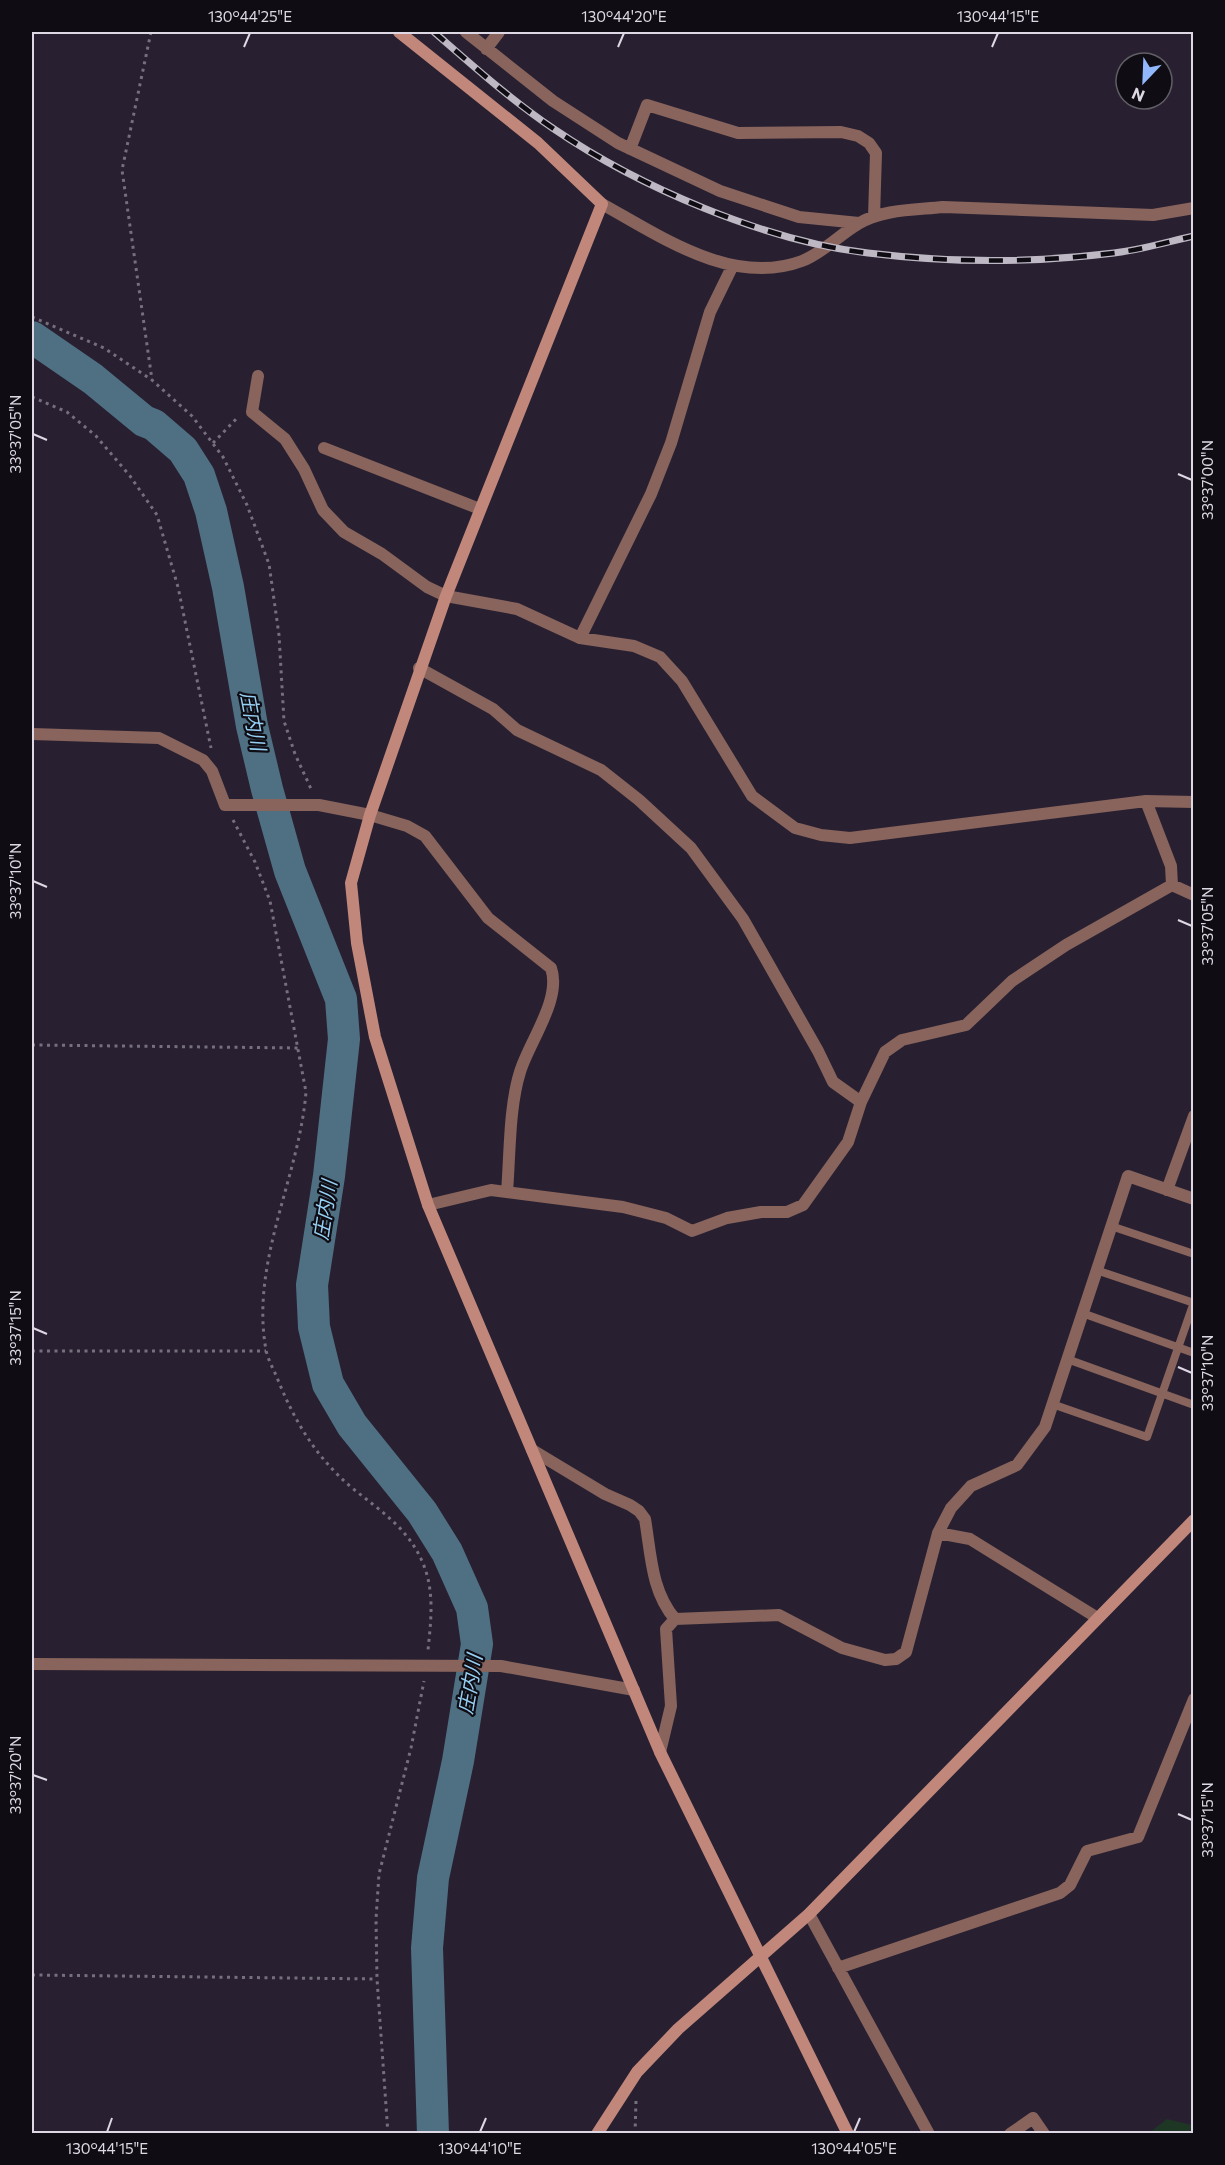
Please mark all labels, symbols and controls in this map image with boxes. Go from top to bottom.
text: 130°44'25"E [208,7,292,25]
text: 130°44'20"E [581,7,667,25]
text: 130°44'15"E [957,7,1039,25]
north arrow [1114,51,1174,111]
text: N [1129,84,1147,106]
text: 33°37'05"N [6,395,24,473]
text: 33°37'00"N [1198,440,1216,520]
water label: 庄内川 [236,689,272,755]
text: 33°37'10"N [6,843,24,919]
text: 33°37'05"N [1198,887,1216,965]
water label: 庄内川 [307,1177,341,1242]
text: 33°37'15"N [6,1290,24,1366]
text: 33°37'10"N [1198,1335,1216,1411]
water label: 庄内川 [452,1650,486,1716]
text: 33°37'20"N [6,1736,24,1814]
text: 33°37'15"N [1198,1782,1216,1858]
text: 130°44'15"E [66,2139,148,2157]
text: 130°44'10"E [438,2139,522,2157]
text: 130°44'05"E [811,2139,897,2157]

